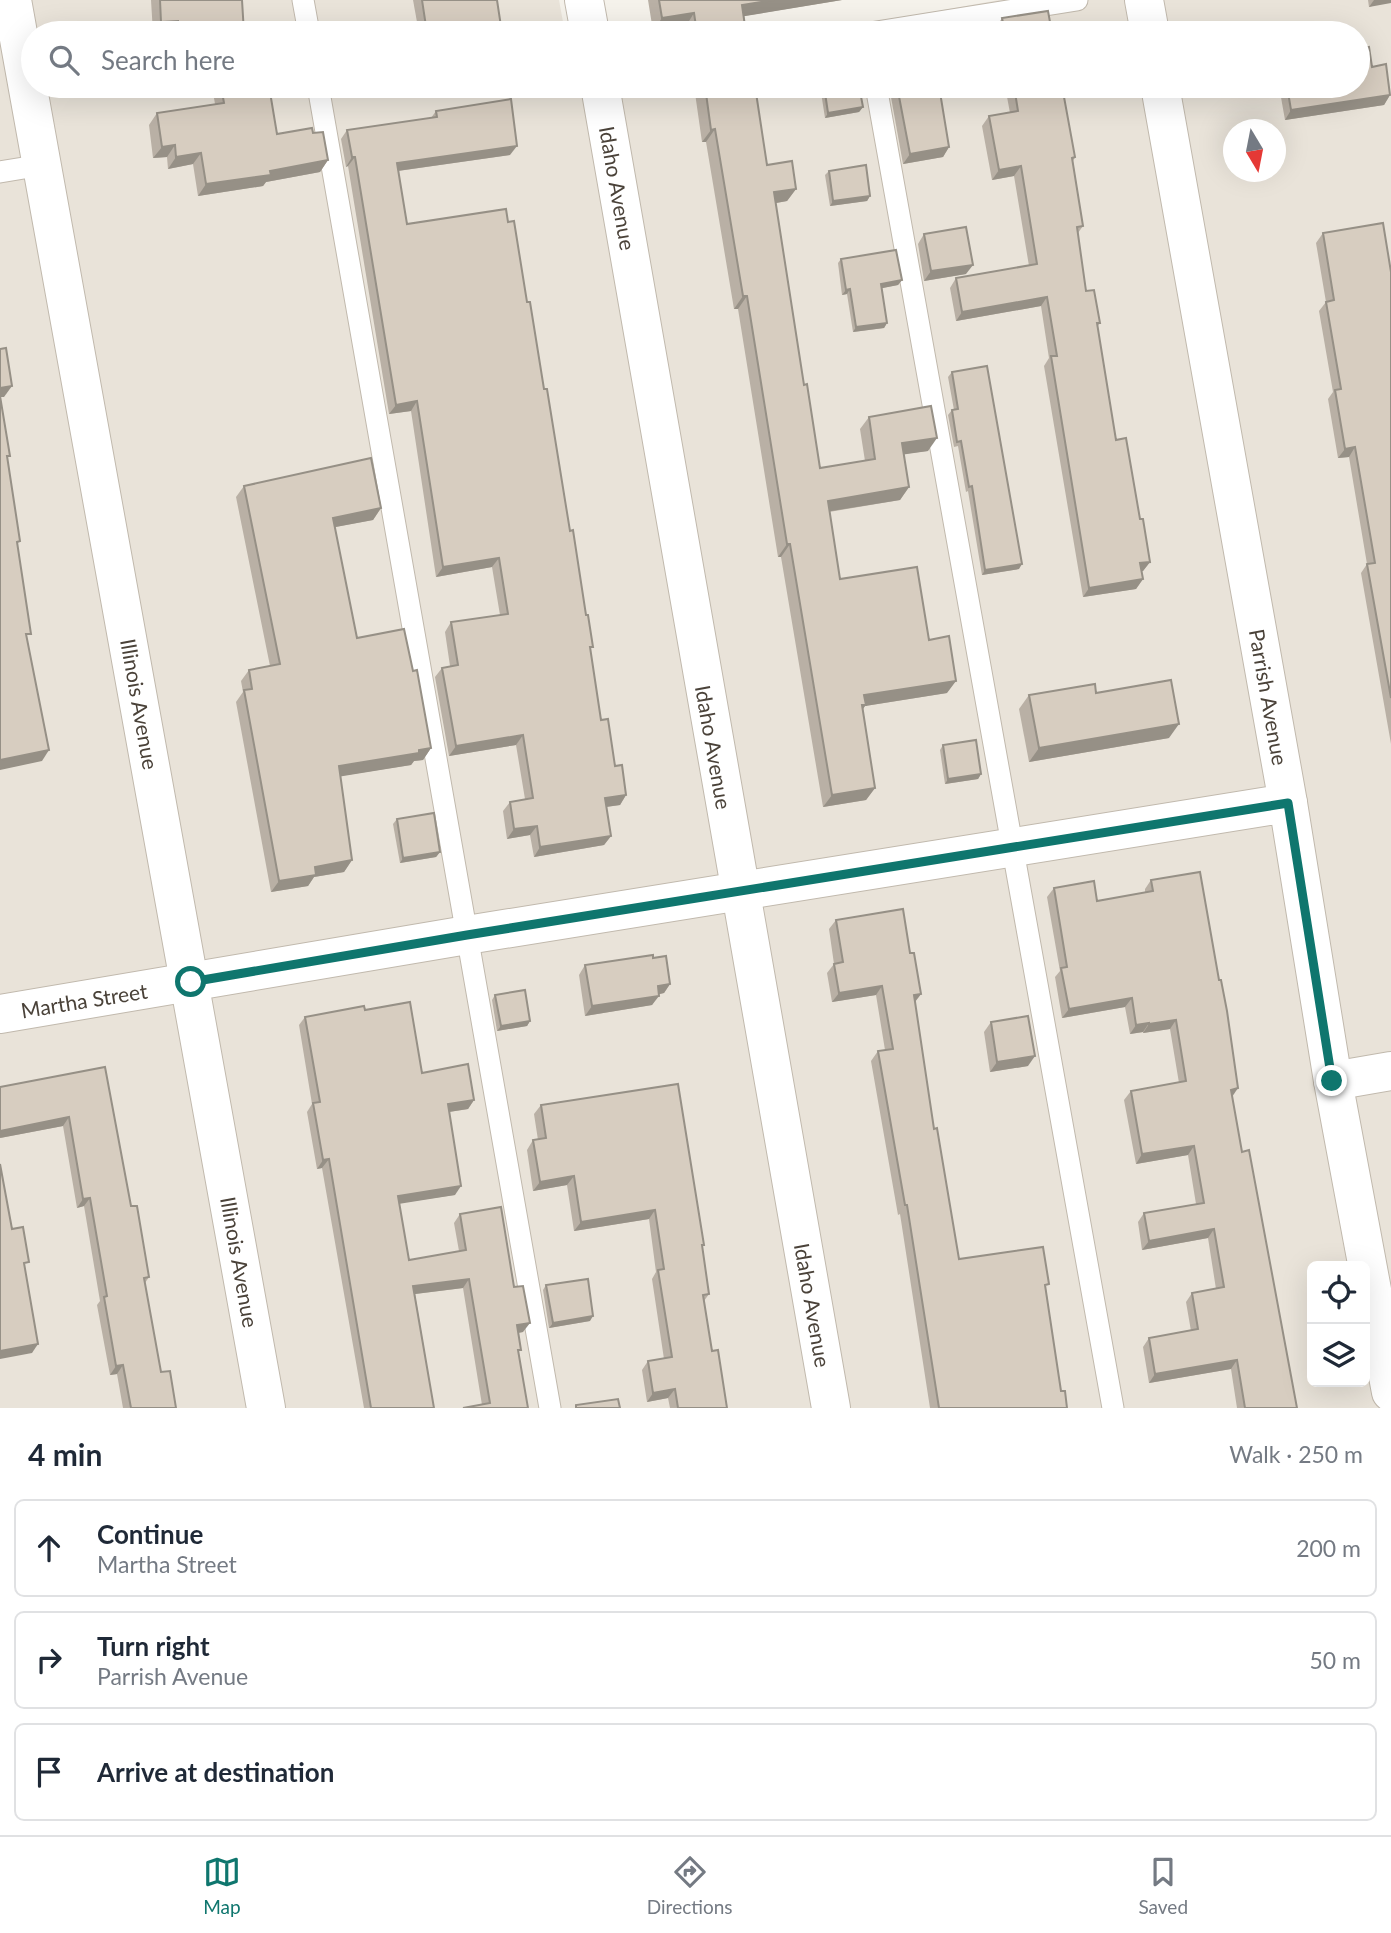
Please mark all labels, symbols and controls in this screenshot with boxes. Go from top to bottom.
search box [21,21,1370,98]
icon: search [45,41,83,79]
text: Search here [101,44,235,76]
north arrow [1223,119,1286,182]
street label: Idaho Avenue [595,124,641,252]
street label: Parrish Avenue [1245,627,1293,767]
street label: Illinois Avenue [116,637,164,771]
street label: Idaho Avenue [691,683,737,811]
route start [175,966,206,997]
street label: Martha Street [19,978,149,1022]
route end [1316,1065,1347,1096]
street label: Illinois Avenue [216,1195,264,1329]
street label: Idaho Avenue [790,1241,836,1369]
map controls [1307,1261,1370,1387]
button: locate [1307,1261,1370,1324]
button: layers [1307,1324,1370,1387]
text: 4 min [28,1436,102,1472]
text: Walk · 250 m [1229,1440,1363,1468]
text: Continue [97,1518,203,1550]
icon: ahead [30,1529,68,1567]
text: 200 m [1296,1534,1361,1562]
text: Martha Street [97,1550,237,1578]
text: Turn right [97,1630,210,1662]
icon: right [30,1641,68,1679]
text: 50 m [1310,1646,1361,1674]
text: Parrish Avenue [97,1662,248,1690]
icon: arrive [30,1753,68,1791]
text: Arrive at destination [97,1756,334,1788]
tab: Map [203,1853,241,1918]
tab: Directions [647,1853,733,1918]
tab: Saved [1138,1853,1188,1918]

